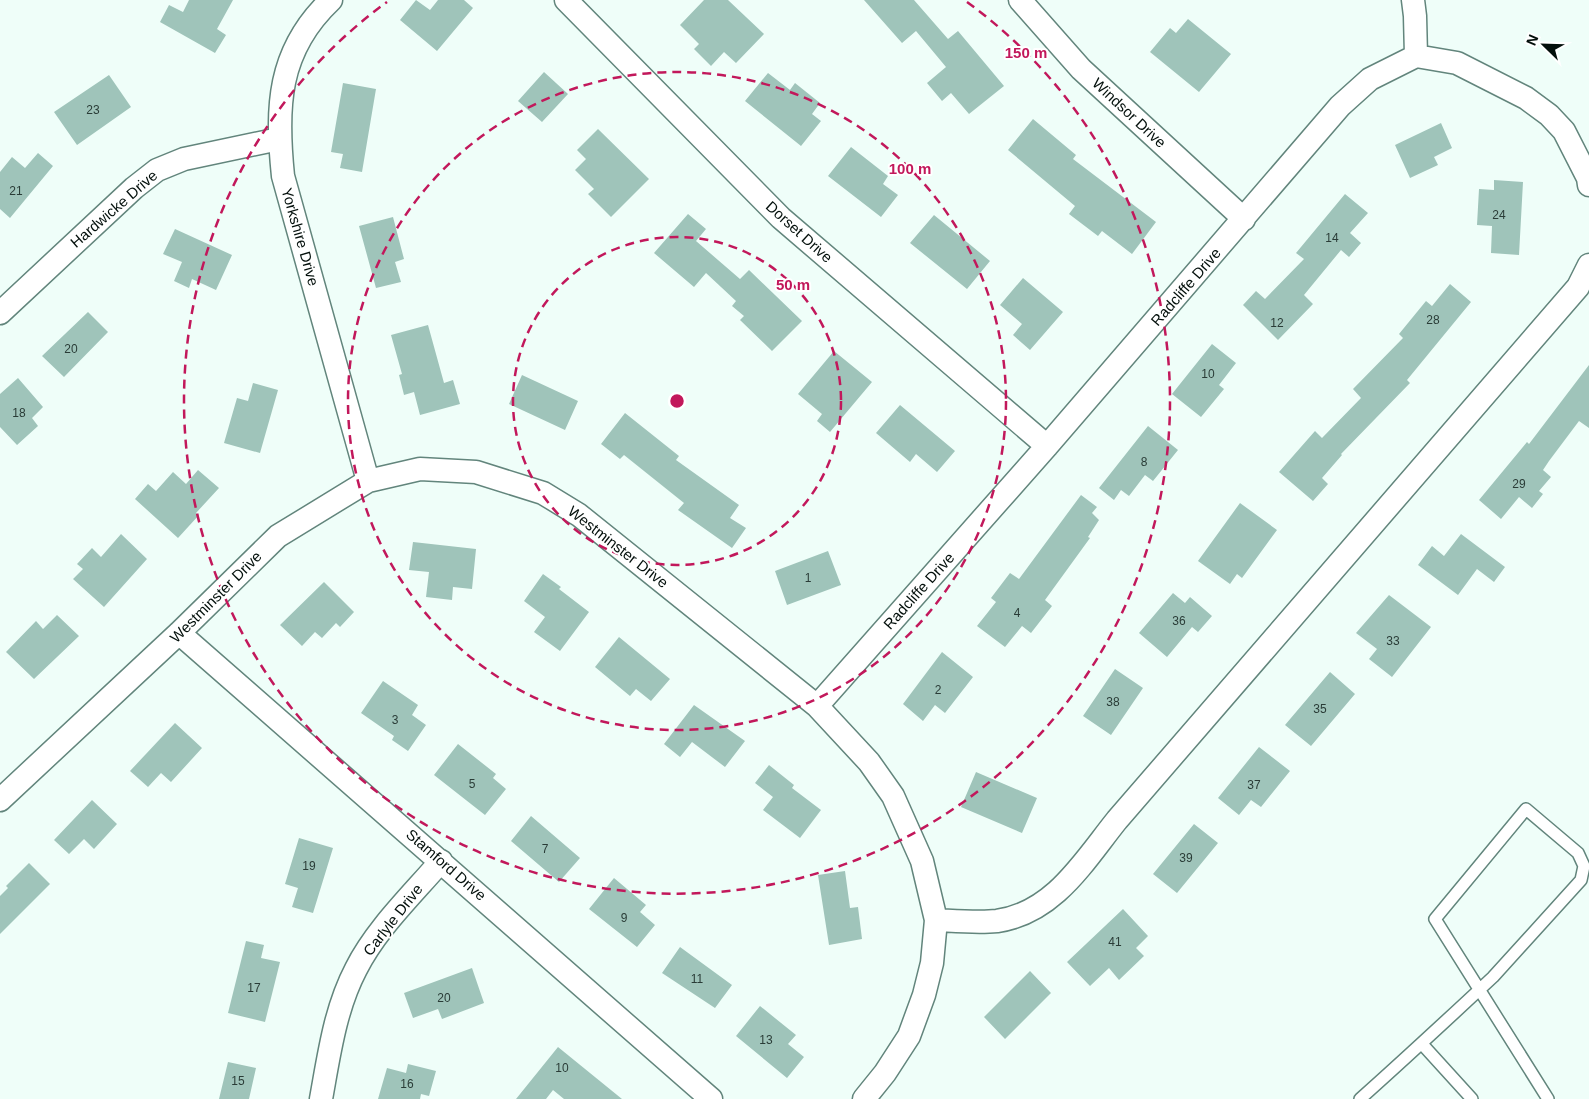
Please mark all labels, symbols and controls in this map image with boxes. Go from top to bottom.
north arrow [1519,20,1569,70]
text: N [1523,32,1541,48]
text: 150 m [1005,44,1047,61]
street label: Windsor Drive [1089,74,1170,151]
house number: 23 [86,103,100,117]
text: 100 m [889,160,931,177]
street label: Hardwicke Drive [67,166,160,251]
house number: 21 [9,184,23,198]
street label: Yorkshire Drive [278,186,323,288]
street label: Dorset Drive [763,197,836,266]
house number: 24 [1492,208,1506,222]
house number: 14 [1325,231,1339,245]
street label: Radcliffe Drive [1147,244,1224,329]
text: 50 m [776,276,810,293]
house number: 28 [1426,313,1440,327]
house number: 12 [1270,316,1284,330]
house number: 20 [64,342,78,356]
house number: 10 [1201,367,1215,381]
centre of rings [668,392,686,410]
house number: 18 [12,406,26,420]
house number: 8 [1141,455,1148,469]
house number: 29 [1512,477,1526,491]
street label: Westminster Drive [565,502,672,591]
street label: Westminster Drive [166,547,265,646]
street label: Radcliffe Drive [880,549,957,632]
house number: 1 [805,571,812,585]
house number: 4 [1014,606,1021,620]
house number: 36 [1172,614,1186,628]
house number: 33 [1386,634,1400,648]
house number: 2 [935,683,942,697]
house number: 38 [1106,695,1120,709]
house number: 35 [1313,702,1327,716]
house number: 3 [392,713,399,727]
house number: 5 [469,777,476,791]
house number: 37 [1247,778,1261,792]
street label: Stamford Drive [403,825,490,904]
house number: 7 [542,842,549,856]
house number: 39 [1179,851,1193,865]
house number: 19 [302,859,316,873]
street label: Carlyle Drive [359,881,426,959]
house number: 9 [621,911,628,925]
house number: 41 [1108,935,1122,949]
house number: 11 [691,972,704,986]
house number: 17 [247,981,261,995]
house number: 20 [437,991,451,1005]
house number: 13 [759,1033,773,1047]
house number: 10 [555,1061,569,1075]
house number: 15 [231,1074,245,1088]
house number: 16 [400,1077,414,1091]

